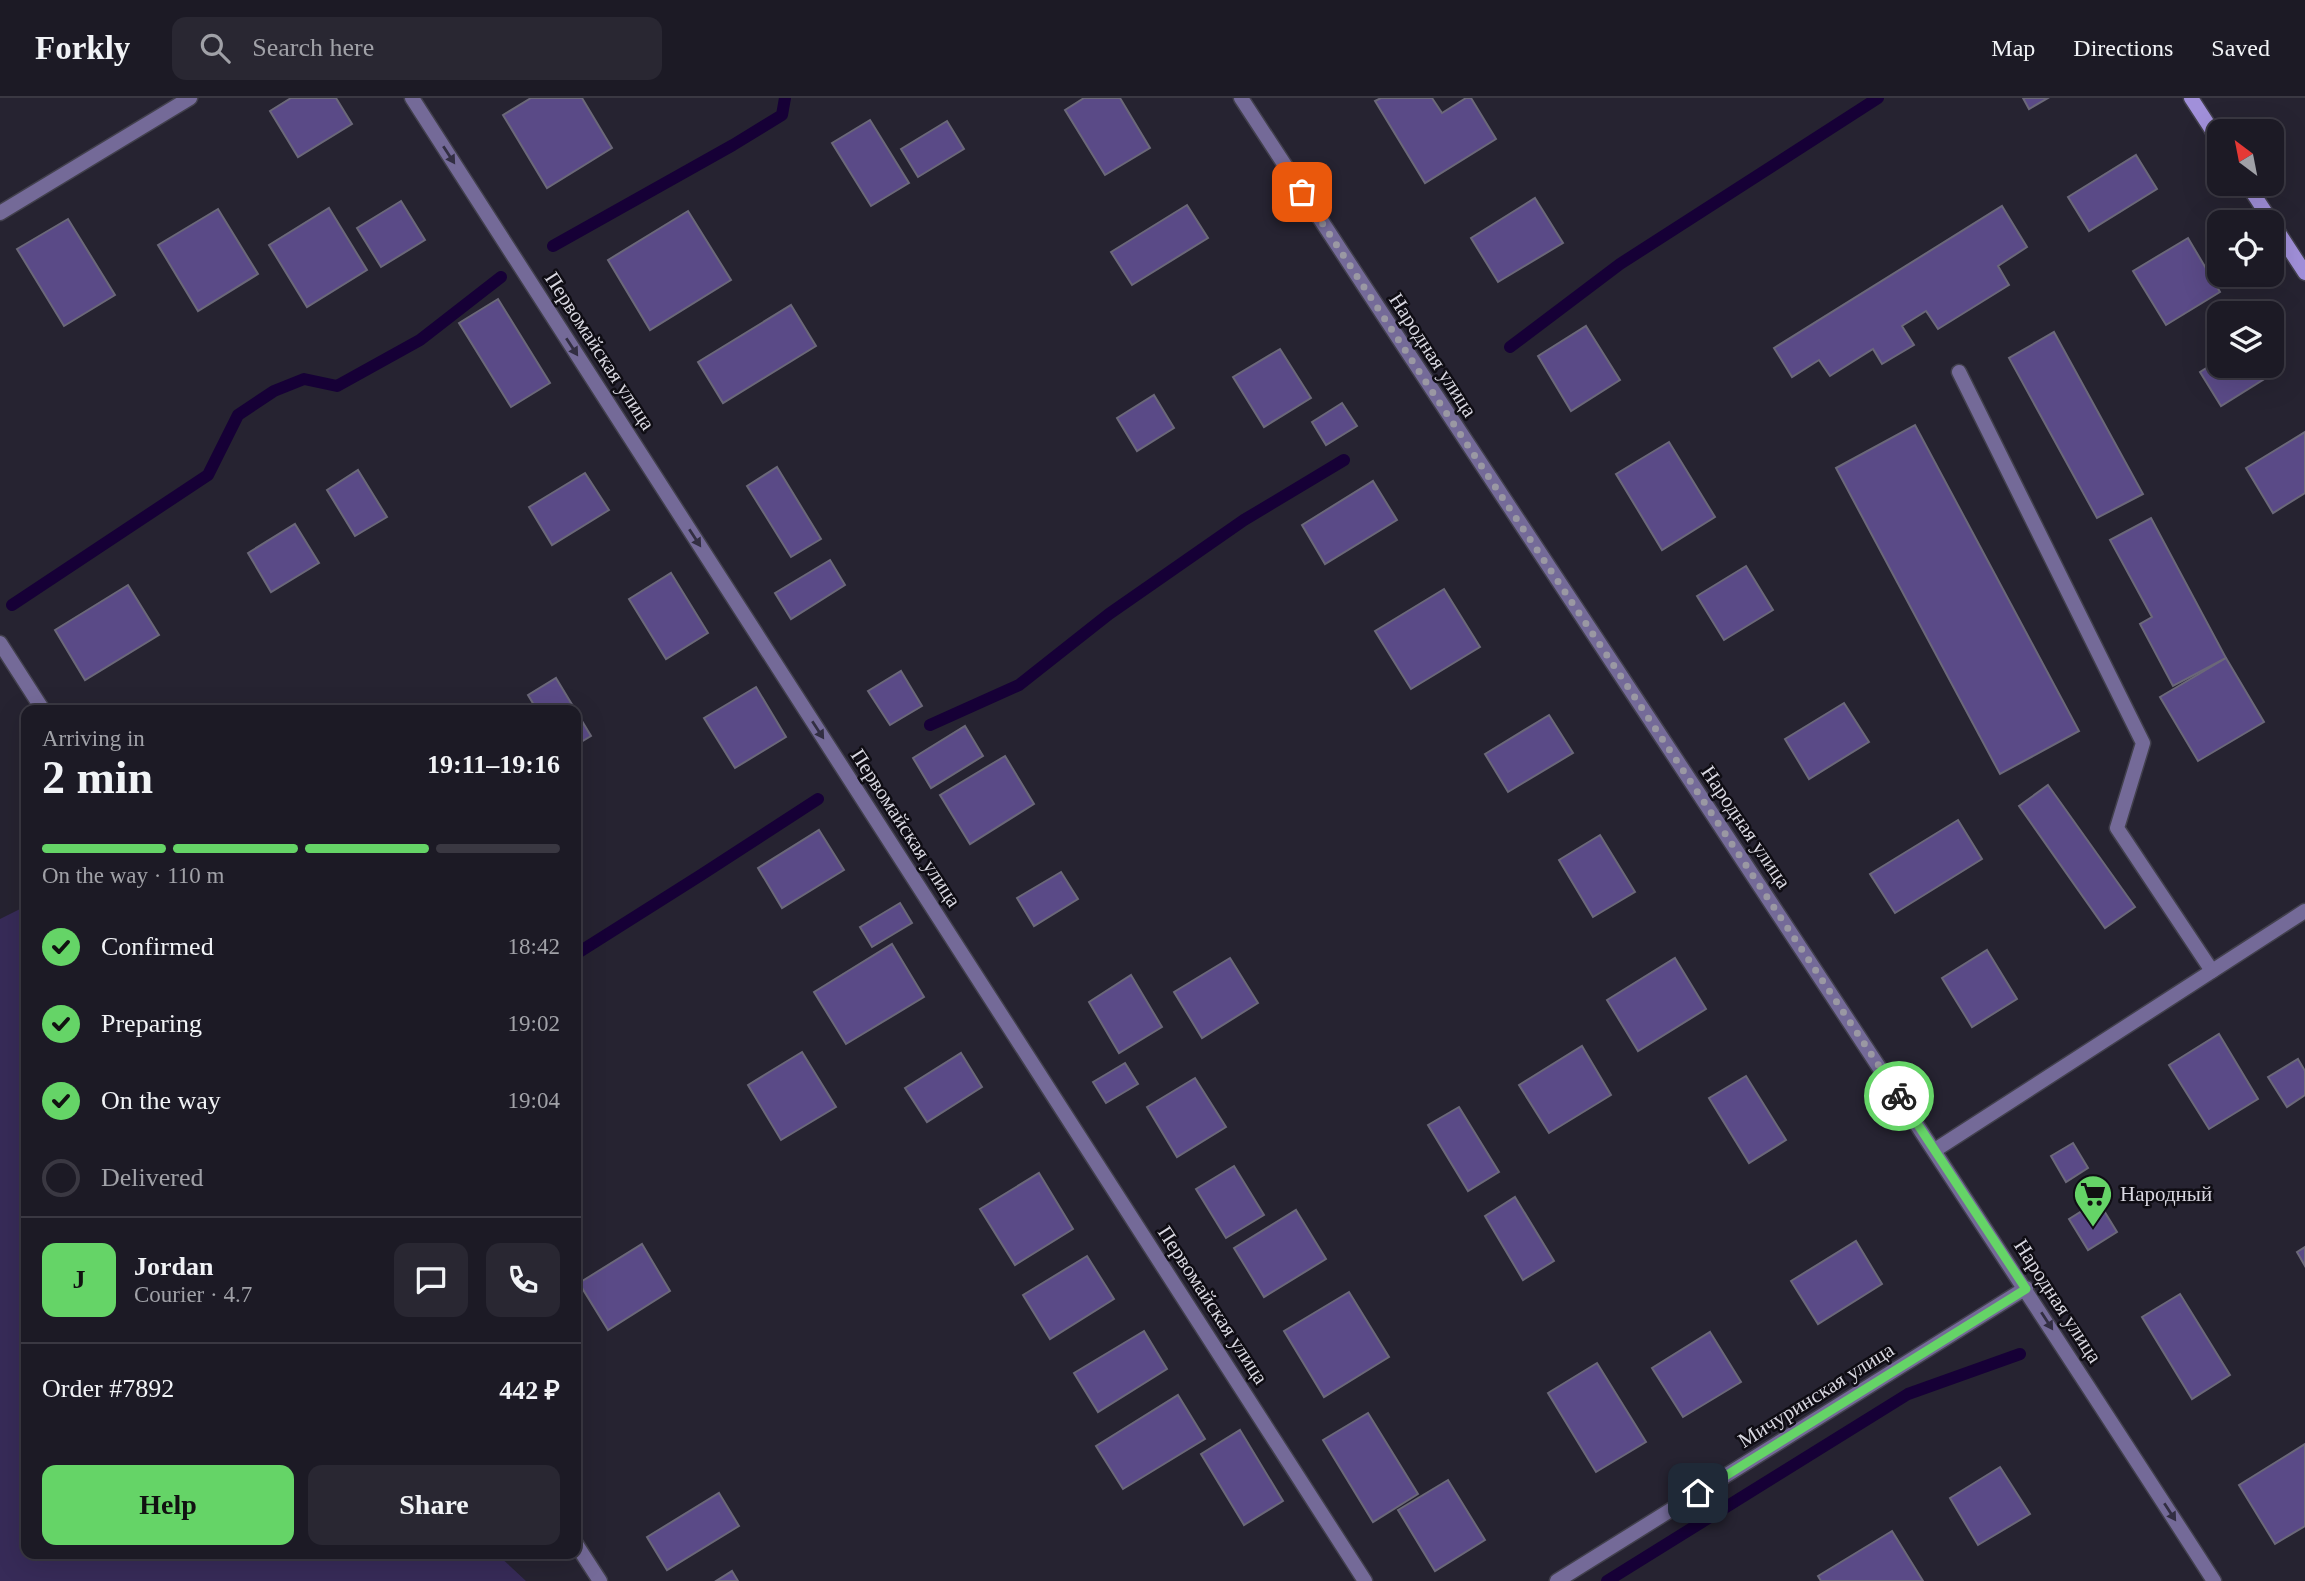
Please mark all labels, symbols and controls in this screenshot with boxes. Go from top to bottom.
search box [172,17,662,80]
icon: search [196,29,234,67]
text: Forkly [35,30,130,66]
text: Search here [252,33,374,62]
text: Map [1991,35,2035,61]
text: Directions [2073,35,2173,61]
text: Saved [2211,35,2270,61]
north arrow [2207,119,2284,196]
map controls [2207,119,2284,378]
one-way arrow [442,146,455,165]
pin [1272,162,1332,222]
icon: bag [1283,173,1321,211]
button: locate [2207,210,2284,287]
street label: Первомайская улица [540,267,660,435]
street label: Народная улица [1384,289,1482,422]
button: layers [2207,301,2284,378]
one-way arrow [565,338,579,356]
one-way arrow [688,529,701,548]
one-way arrow [811,720,824,739]
text: Arriving in [42,726,145,751]
street label: Первомайская улица [846,744,966,912]
text: 19:11–19:16 [427,750,560,779]
text: 2 min [42,752,153,803]
street label: Народная улица [1696,761,1796,894]
text: On the way · 110 m [42,863,224,888]
icon: check [42,928,80,966]
text: Confirmed [101,932,214,961]
text: 18:42 [508,934,560,959]
icon: check [42,1005,80,1043]
text: Preparing [101,1009,202,1038]
text: 19:02 [508,1011,560,1036]
courier [1864,1061,1934,1131]
icon: bike [1880,1077,1918,1115]
icon: check [42,1082,80,1120]
text: On the way [101,1086,221,1115]
text: 19:04 [508,1088,560,1113]
text: Delivered [101,1163,204,1192]
supermarket icon: Народный [2072,1173,2114,1228]
place label: Народный [2120,1182,2212,1206]
street label: Первомайская улица [1153,1221,1273,1389]
street label: Народная улица [2009,1235,2107,1368]
button: chat [394,1243,468,1317]
button: phone [486,1243,560,1317]
text: Jordan [134,1252,213,1281]
text: J [73,1265,86,1294]
text: Courier · 4.7 [134,1282,252,1307]
one-way arrow [2040,1311,2053,1331]
street label: Мичуринская улица [1734,1337,1899,1453]
text: Order #7892 [42,1374,174,1403]
text: 442 ₽ [499,1376,560,1405]
pin [1668,1463,1728,1523]
button: Help [42,1465,294,1545]
button: Share [308,1465,560,1545]
icon: home [1679,1474,1717,1512]
one-way arrow [2163,1503,2176,1522]

